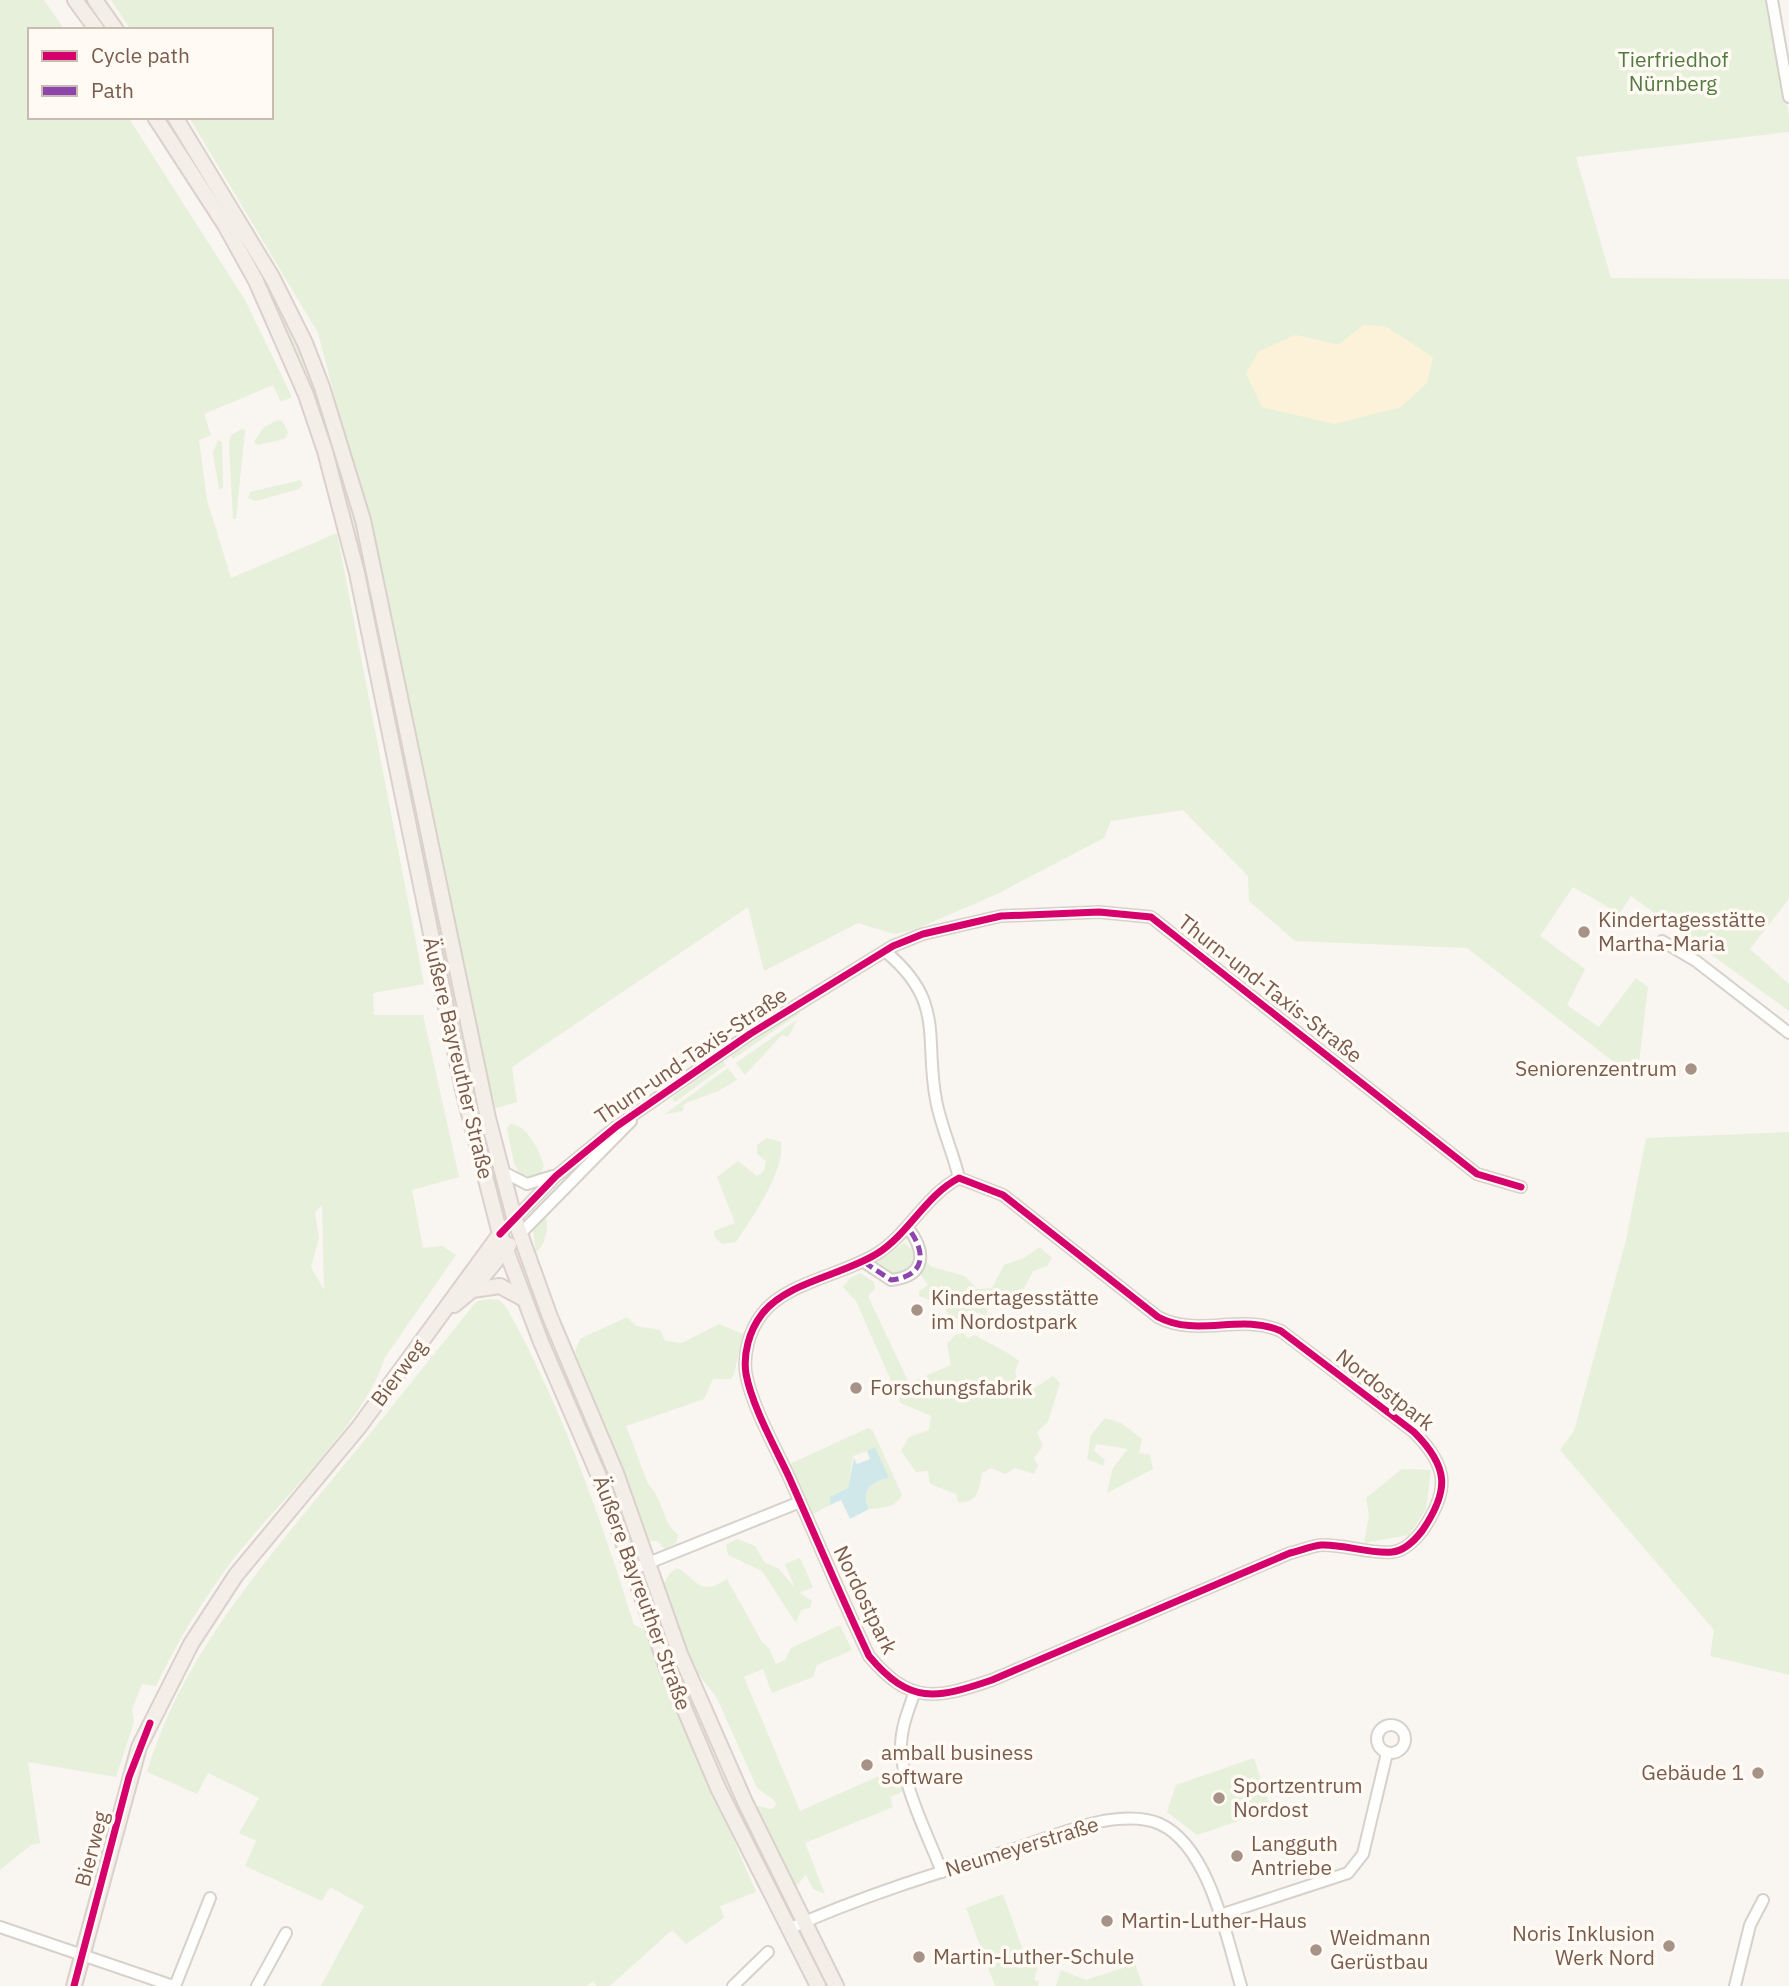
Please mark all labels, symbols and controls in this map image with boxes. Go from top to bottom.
legend [28,28,273,119]
text: Cycle path [91,41,190,69]
park label: Tierfriedhof Nürnberg [1618,45,1728,97]
text: Path [91,76,134,104]
place label: Kindertagesstätte Martha-Maria [1598,905,1766,957]
street label: Thurn-und-Taxis-Straße [1173,908,1368,1069]
marker: Kindertagesstätte Martha-Maria [1576,924,1592,940]
street label: Äußere Bayreuther Straße [417,934,500,1182]
street label: Thurn-und-Taxis-Straße [589,980,792,1130]
place label: Seniorenzentrum [1515,1054,1677,1082]
marker: Seniorenzentrum [1683,1061,1699,1077]
place label: Kindertagesstätte im Nordostpark [931,1283,1099,1335]
marker: Kindertagesstätte im Nordostpark [909,1302,925,1318]
street label: Bierweg [364,1333,433,1412]
street label: Nordostpark [1331,1342,1441,1436]
place label: Forschungsfabrik [870,1373,1033,1401]
marker: Forschungsfabrik [848,1380,864,1396]
street label: Äußere Bayreuther Straße [587,1471,698,1714]
street label: Nordostpark [828,1541,904,1659]
place label: amball business software [881,1738,1034,1790]
marker: amball business software [859,1757,875,1773]
place label: Gebäude 1 [1641,1758,1744,1786]
marker: Gebäude 1 [1750,1765,1766,1781]
place label: Sportzentrum Nordost [1233,1771,1363,1823]
marker: Sportzentrum Nordost [1211,1790,1227,1806]
street label: Bierweg [68,1808,115,1890]
street label: Neumeyerstraße [942,1809,1102,1883]
place label: Langguth Antriebe [1251,1829,1338,1881]
marker: Langguth Antriebe [1229,1848,1245,1864]
place label: Martin-Luther-Haus [1121,1906,1307,1934]
marker: Martin-Luther-Haus [1099,1913,1115,1929]
place label: Noris Inklusion Werk Nord [1512,1919,1655,1971]
place label: Weidmann Gerüstbau [1330,1923,1431,1975]
marker: Noris Inklusion Werk Nord [1661,1938,1677,1954]
place label: Martin-Luther-Schule [933,1942,1134,1970]
marker: Weidmann Gerüstbau [1308,1942,1324,1958]
marker: Martin-Luther-Schule [911,1949,927,1965]

